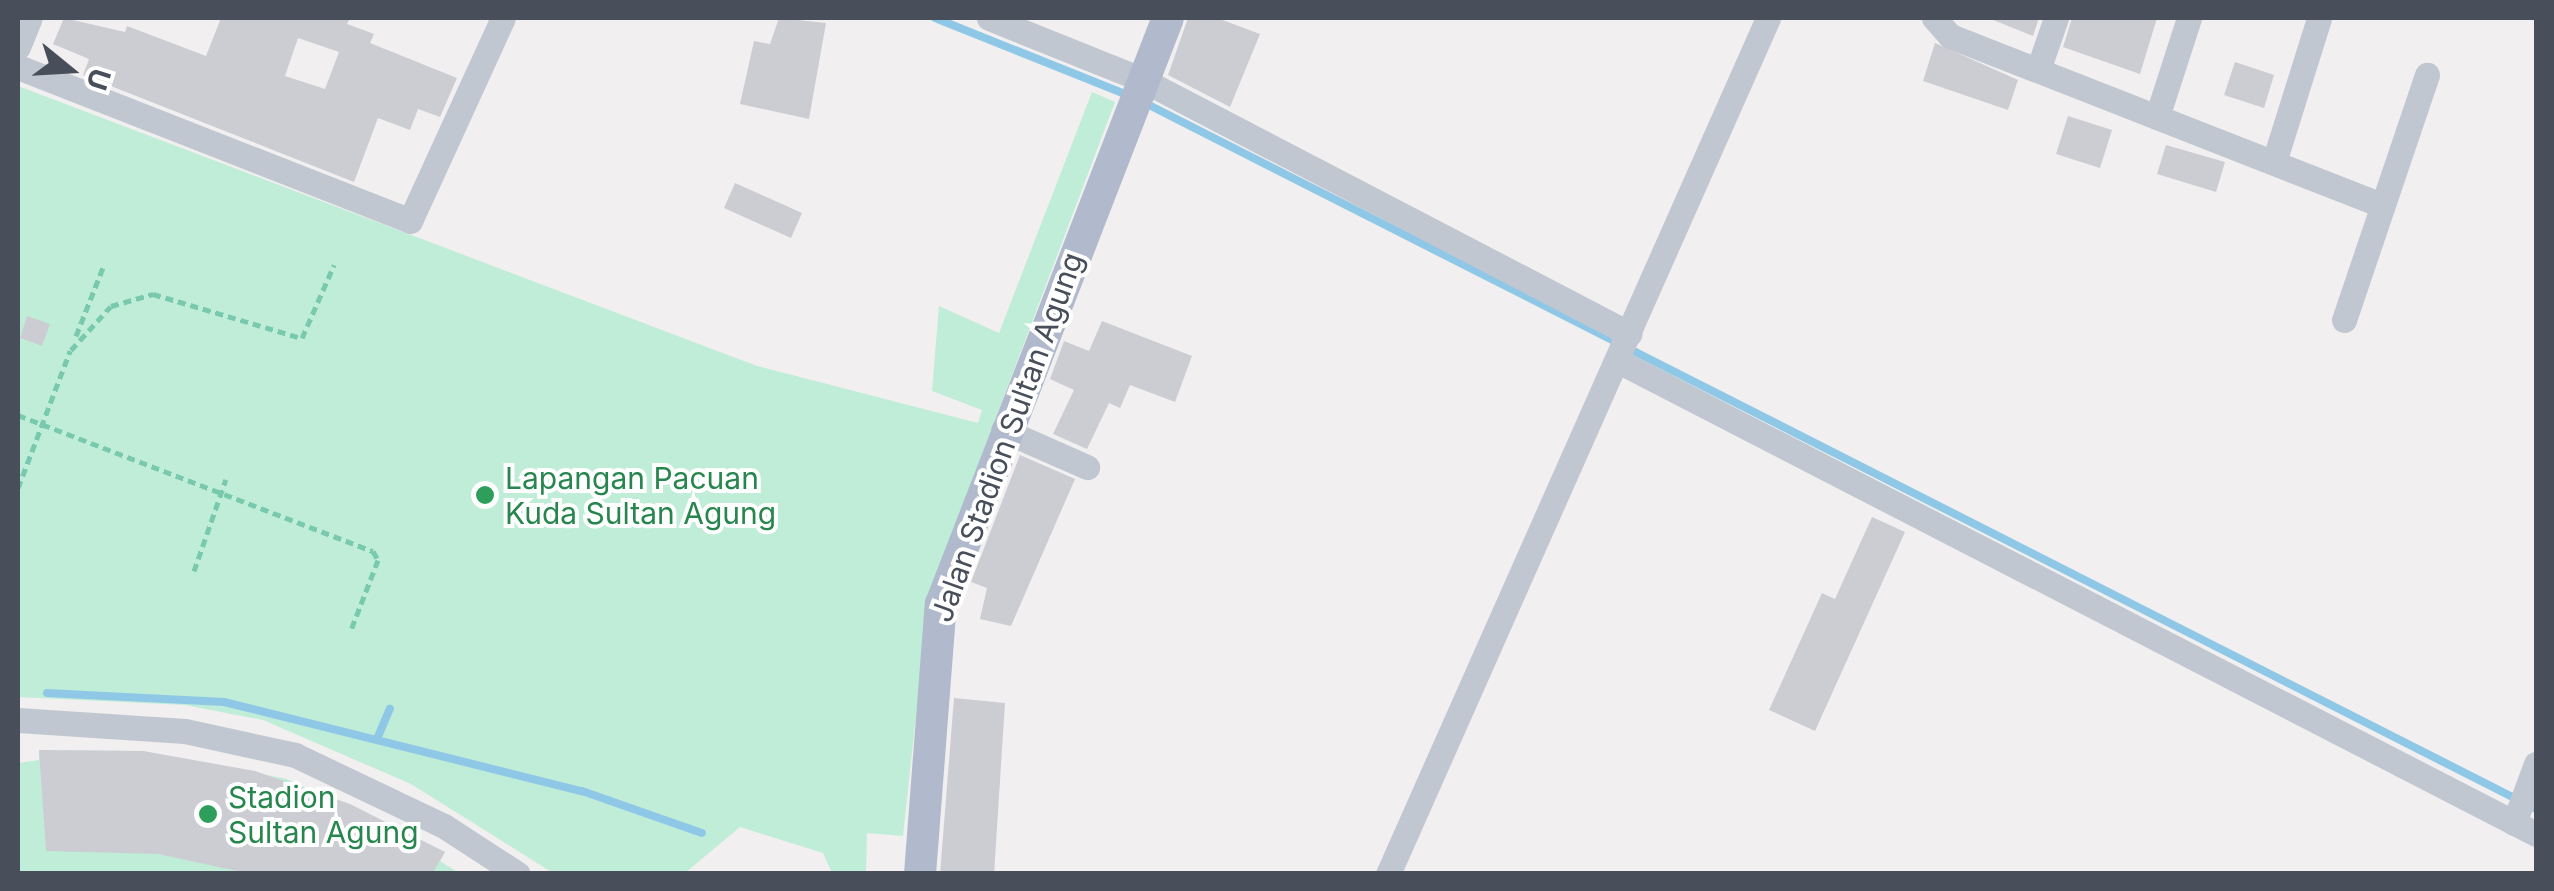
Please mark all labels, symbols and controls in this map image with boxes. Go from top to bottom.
north arrow [20,20,120,120]
text: U [79,64,118,94]
street label: Jalan Stadion Sultan Agung [923,247,1091,627]
place label: Lapangan Pacuan Kuda Sultan Agung [505,460,776,530]
marker: Lapangan Pacuan Kuda Sultan Agung [474,484,496,506]
place label: Stadion Sultan Agung [228,779,419,850]
marker: Stadion Sultan Agung [197,803,219,825]

